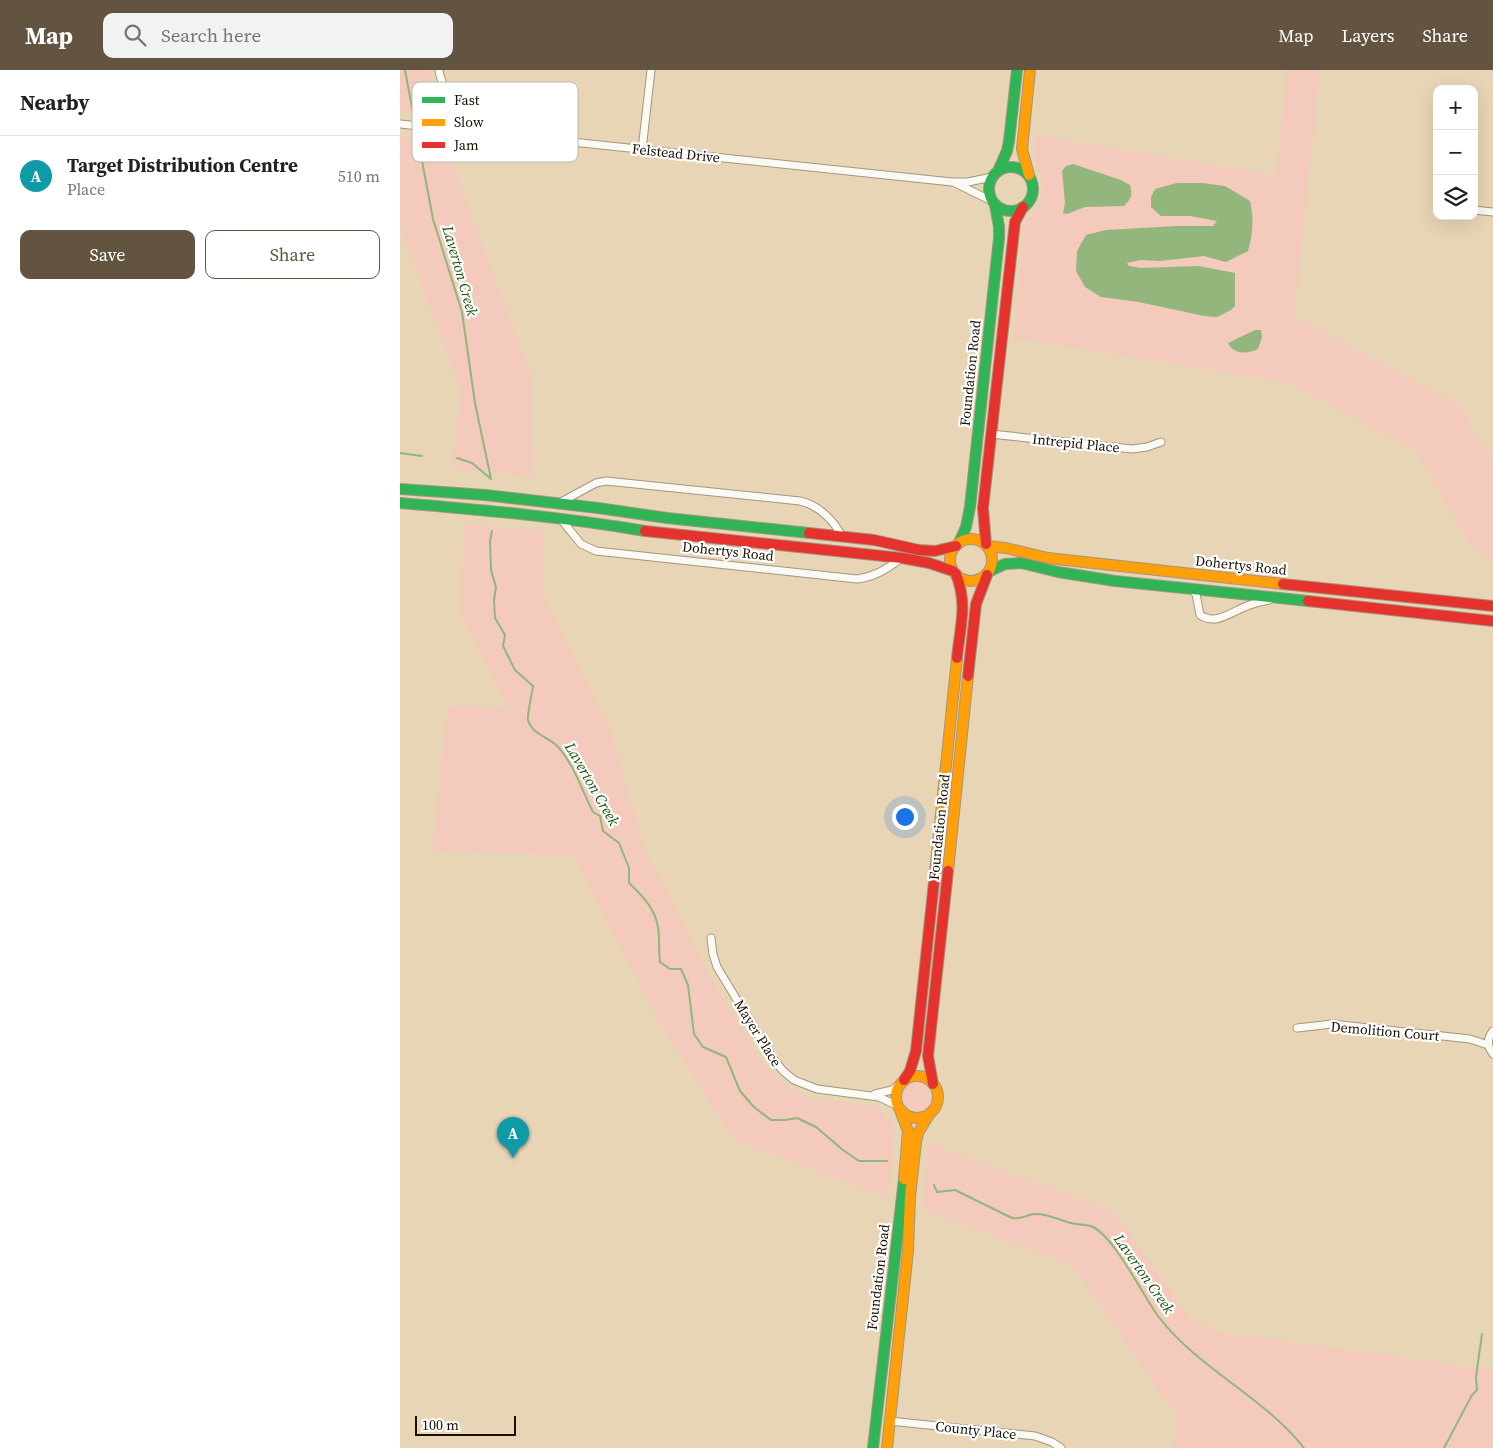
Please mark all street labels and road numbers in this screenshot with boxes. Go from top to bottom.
street label: Felstead Drive [631,138,721,168]
street label: Foundation Road [954,319,986,427]
street label: Intrepid Place [1031,428,1121,458]
street label: Dohertys Road [681,536,775,566]
street label: Dohertys Road [1194,550,1288,580]
street label: Foundation Road [923,773,955,881]
street label: Mayer Place [729,996,787,1070]
street label: Demolition Court [1330,1016,1441,1046]
street label: Foundation Road [862,1223,894,1331]
street label: County Place [935,1416,1017,1444]

